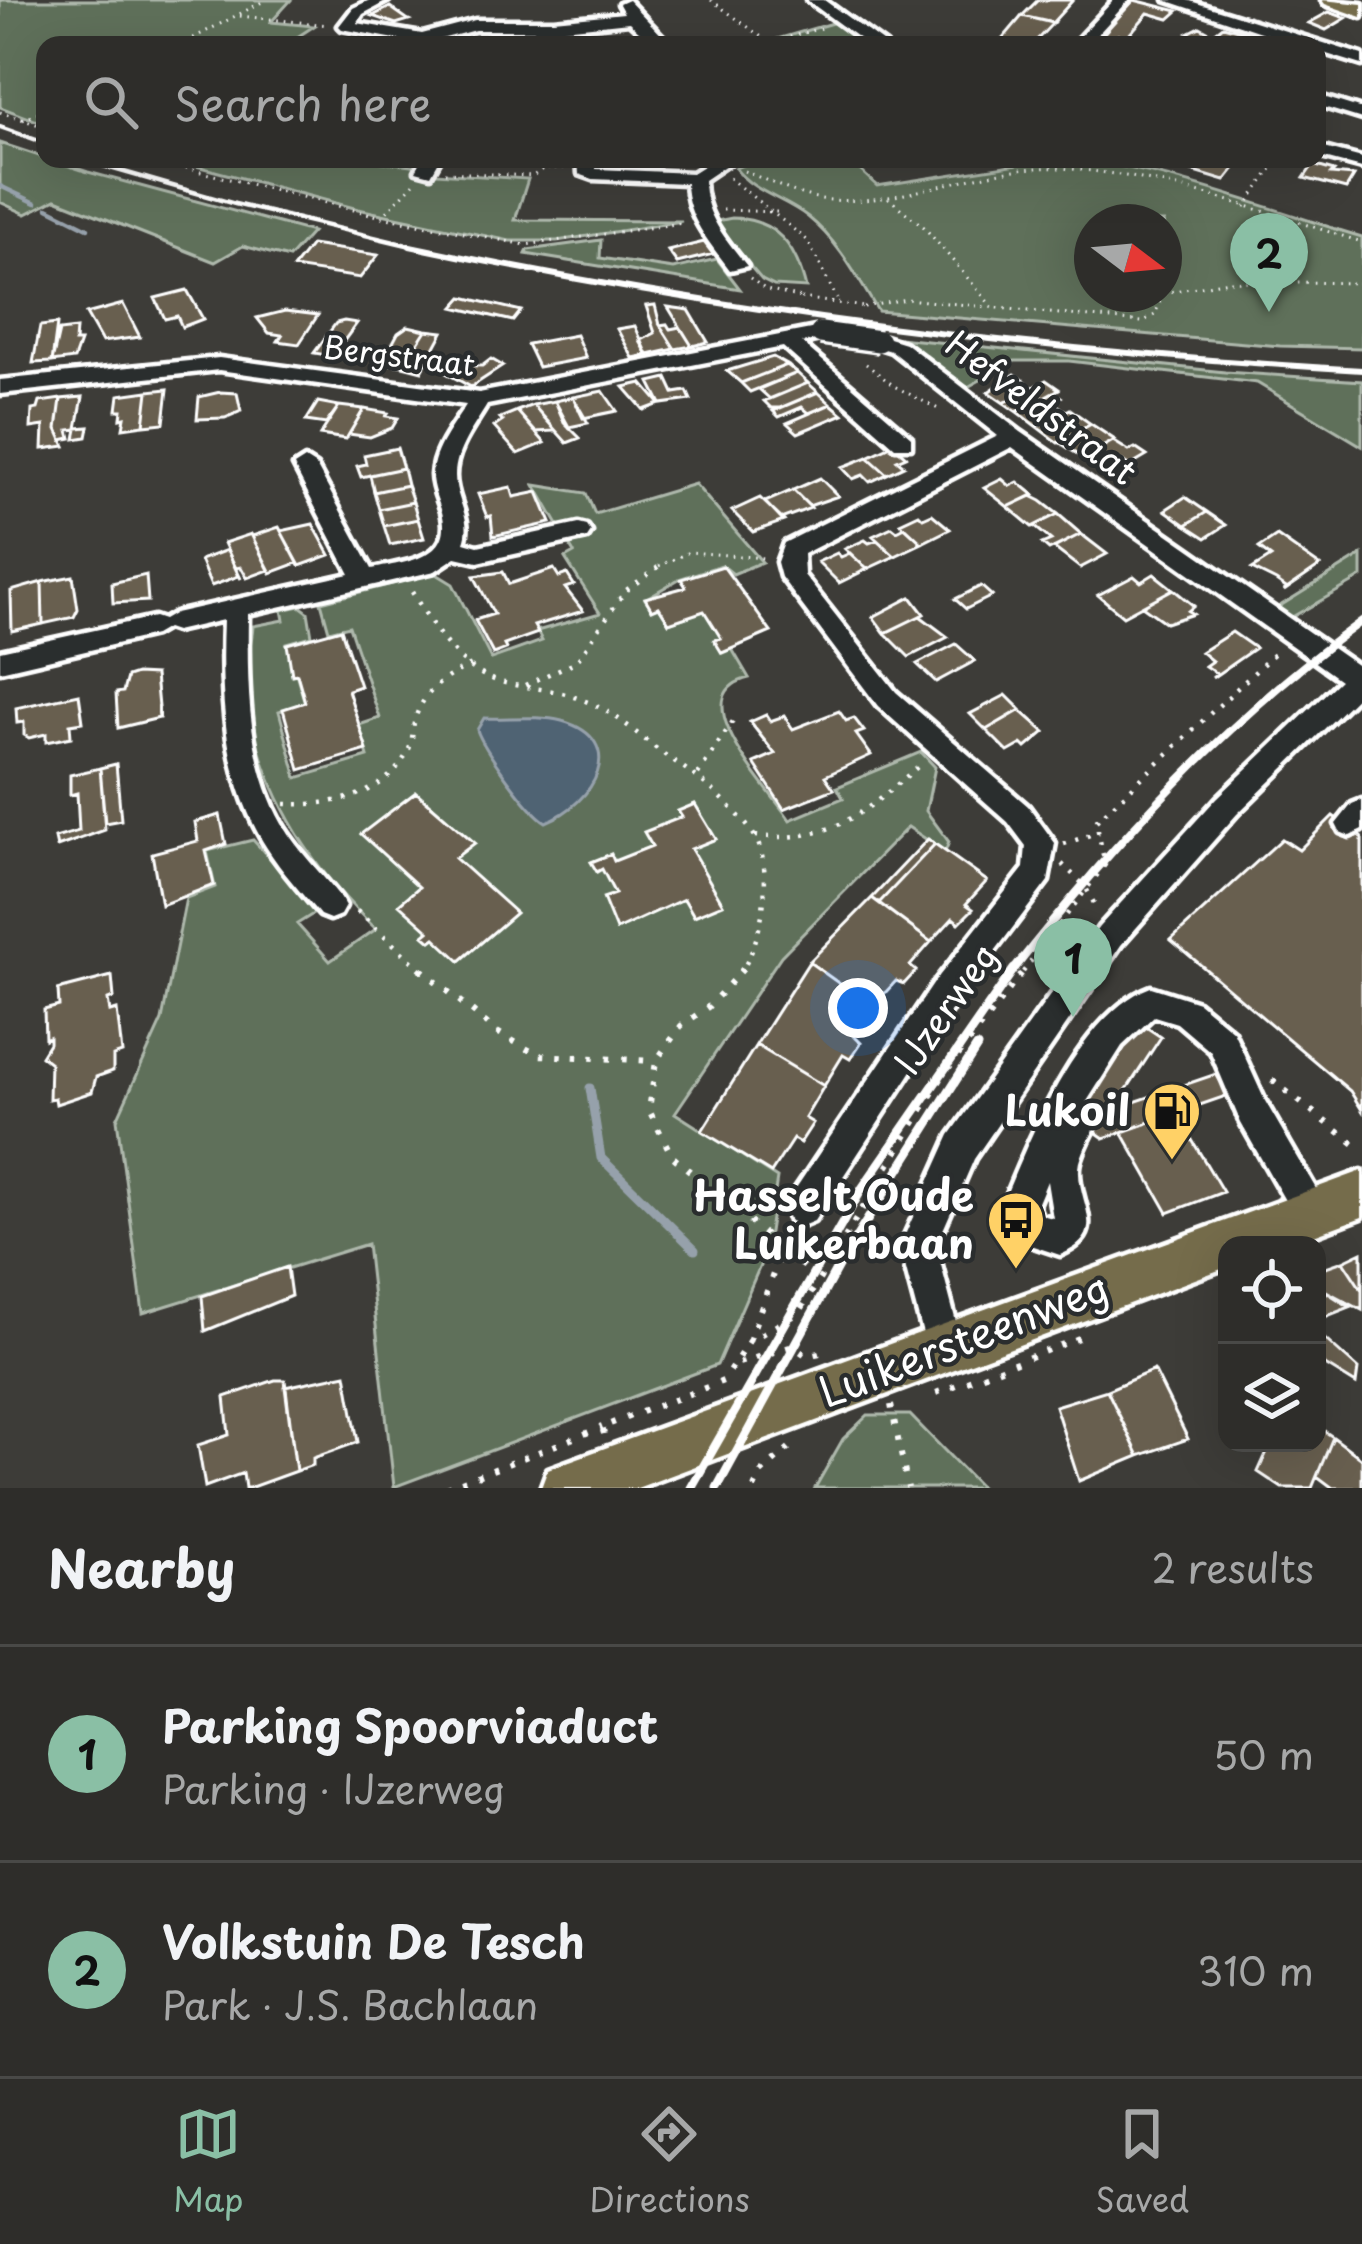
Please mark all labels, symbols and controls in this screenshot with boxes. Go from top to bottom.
search box [36,36,1326,168]
text: Search here [174,68,431,136]
icon: search [78,69,144,135]
north arrow [1074,204,1182,312]
pin: 2 [1230,213,1308,312]
street label: Hefveldstraat [935,316,1149,497]
street label: Bergstraat [321,323,478,386]
pin: 1 [1034,918,1112,1017]
street label: IJzerweg [879,931,1009,1085]
your location [828,978,888,1038]
place label: Lukoil [1004,1077,1130,1140]
fuel station icon: Lukoil [1141,1080,1203,1162]
place label: Hasselt Oude Luikerbaan [693,1162,974,1273]
bus stop icon: Hasselt Oude Luikerbaan [985,1189,1047,1271]
map controls [1218,1236,1326,1452]
button: locate [1218,1236,1326,1344]
street label: Luikersteenweg [809,1253,1117,1422]
button: layers [1218,1344,1326,1452]
text: Nearby [48,1528,235,1605]
text: 2 results [1152,1537,1314,1596]
text: Parking Spoorviaduct [162,1690,659,1758]
text: 1 [78,1724,96,1783]
text: 50 m [1213,1724,1314,1783]
text: Parking · IJzerweg [162,1758,505,1817]
text: Volkstuin De Tesch [162,1906,585,1974]
text: 2 [73,1940,101,1999]
text: 310 m [1197,1940,1314,1999]
text: Park · J.S. Bachlaan [162,1974,538,2033]
tab: Map [173,2101,243,2223]
tab: Directions [589,2101,750,2223]
tab: Saved [1095,2101,1189,2223]

